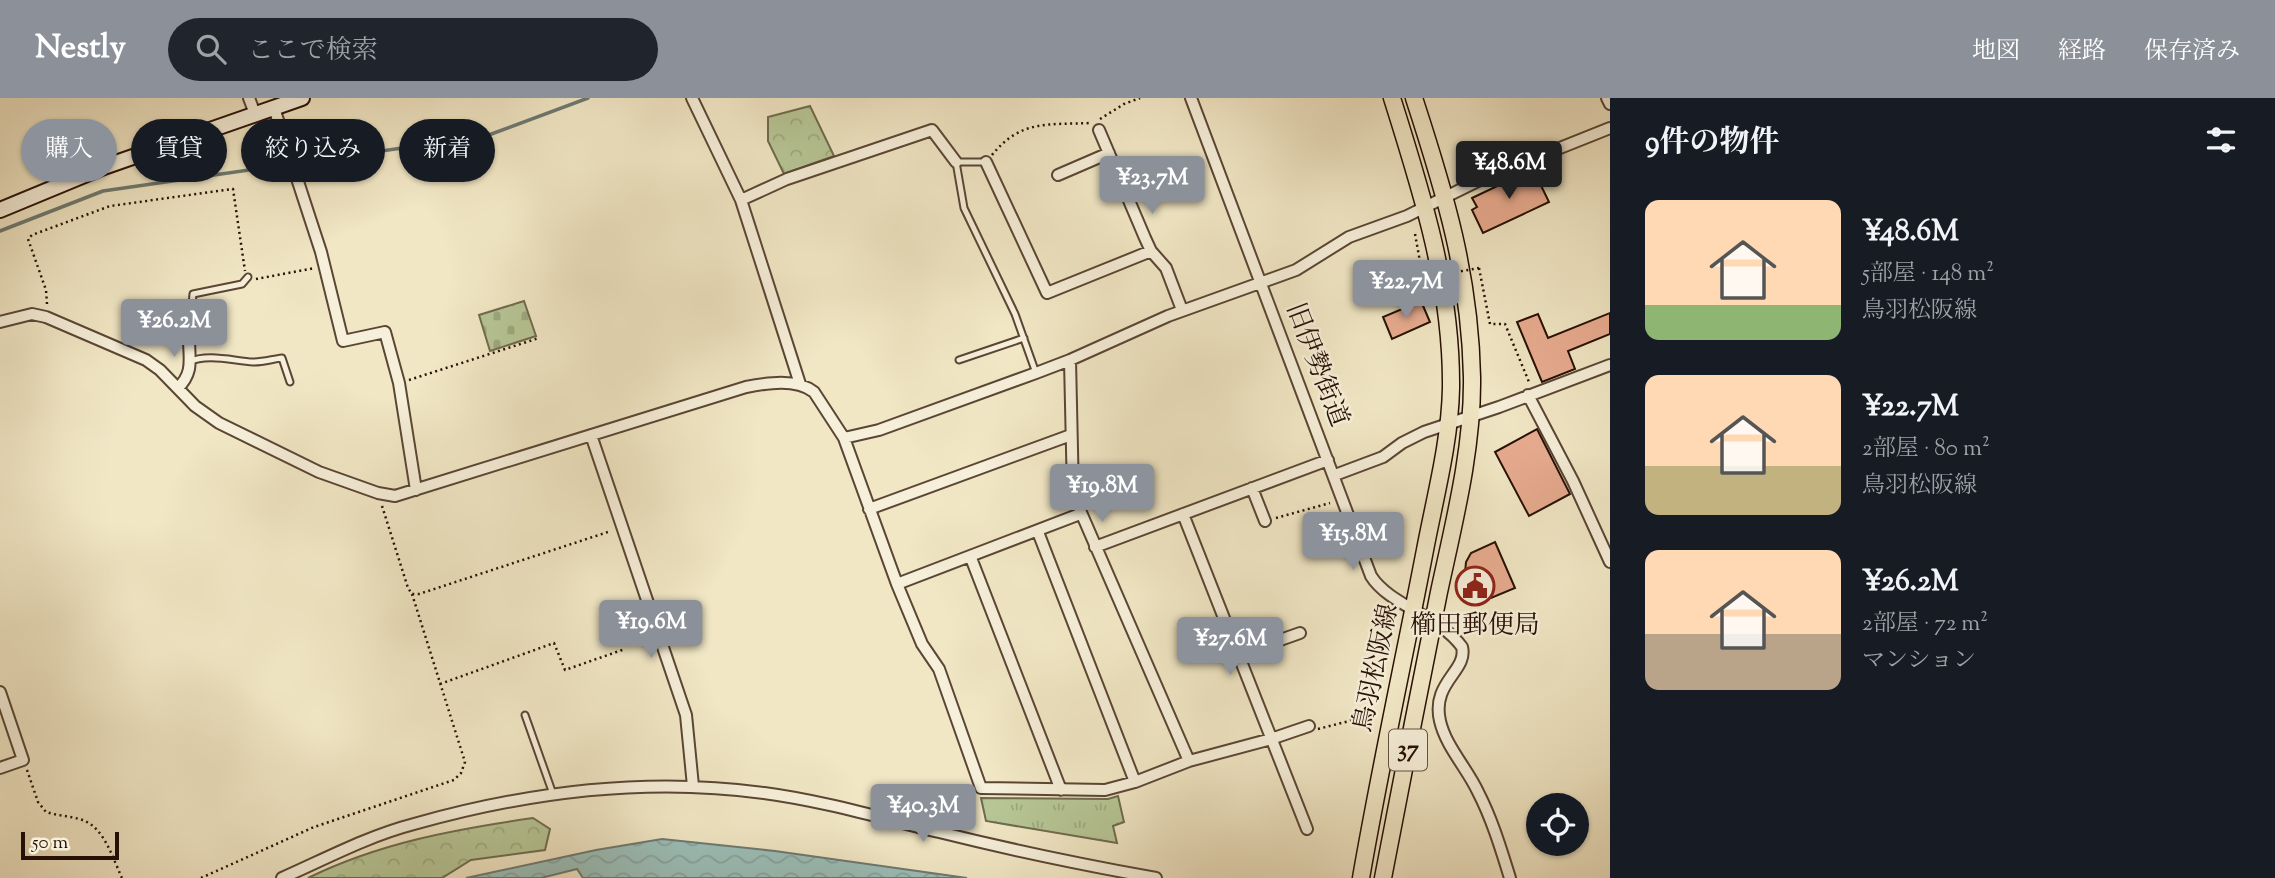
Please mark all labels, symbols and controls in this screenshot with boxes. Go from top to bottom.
search box [168,18,658,81]
text: Nestly [35,25,126,73]
icon: search [192,30,230,68]
text: ここで検索 [248,33,378,70]
text: 地図 [1972,35,2020,69]
text: 経路 [2058,35,2106,69]
text: 保存済み [2144,35,2240,69]
chip: 購入 [21,119,117,182]
chip: 賃貸 [131,119,227,182]
chip: 絞り込み [241,119,385,182]
chip: 新着 [399,119,495,182]
icon: filters [2202,121,2240,159]
text: 9件の物件 [1645,122,1780,165]
pin: ¥48.6M [1452,141,1566,201]
text: ¥48.6M [1472,147,1546,180]
pin: ¥23.7M [1095,156,1209,216]
text: ¥23.7M [1116,162,1188,195]
text: ¥48.6M [1862,211,1959,254]
icon: home [1701,228,1785,312]
text: 5部屋 · 148 m² [1862,258,1994,291]
pin: ¥22.7M [1349,260,1463,320]
text: ¥22.7M [1369,266,1443,299]
text: 鳥羽松阪線 [1862,295,1977,328]
street label: 旧伊勢街道 [1275,298,1357,432]
pin: ¥26.2M [117,300,231,359]
text: ¥26.2M [137,305,211,338]
text: ¥22.7M [1862,386,1959,429]
icon: home [1701,403,1785,487]
text: 2部屋 · 80 m² [1862,433,1990,466]
pin: ¥19.8M [1045,464,1159,524]
text: ¥19.8M [1066,470,1138,503]
text: 鳥羽松阪線 [1862,470,1977,503]
pin: ¥15.8M [1296,512,1410,572]
text: ¥15.8M [1319,518,1387,551]
text: ¥26.2M [1862,561,1959,604]
public building icon: 櫛田郵便局 [1454,565,1496,607]
icon: home [1701,578,1785,662]
pin: ¥19.6M [594,601,708,660]
street label: 鳥羽松阪線 [1345,601,1409,735]
text: ¥19.6M [615,606,687,639]
place label: 櫛田郵便局 [1410,608,1540,645]
text: 2部屋 · 72 m² [1862,608,1988,641]
pin: ¥27.6M [1173,618,1287,677]
text: ¥27.6M [1193,623,1267,656]
text: マンション [1862,645,1976,678]
road number: 37 [1389,730,1427,770]
pin: ¥40.3M [866,784,980,844]
text: ¥40.3M [887,790,959,823]
map controls [1526,793,1589,856]
button: locate [1526,793,1589,856]
scale bar [21,829,119,861]
text: 50 m [32,830,68,857]

